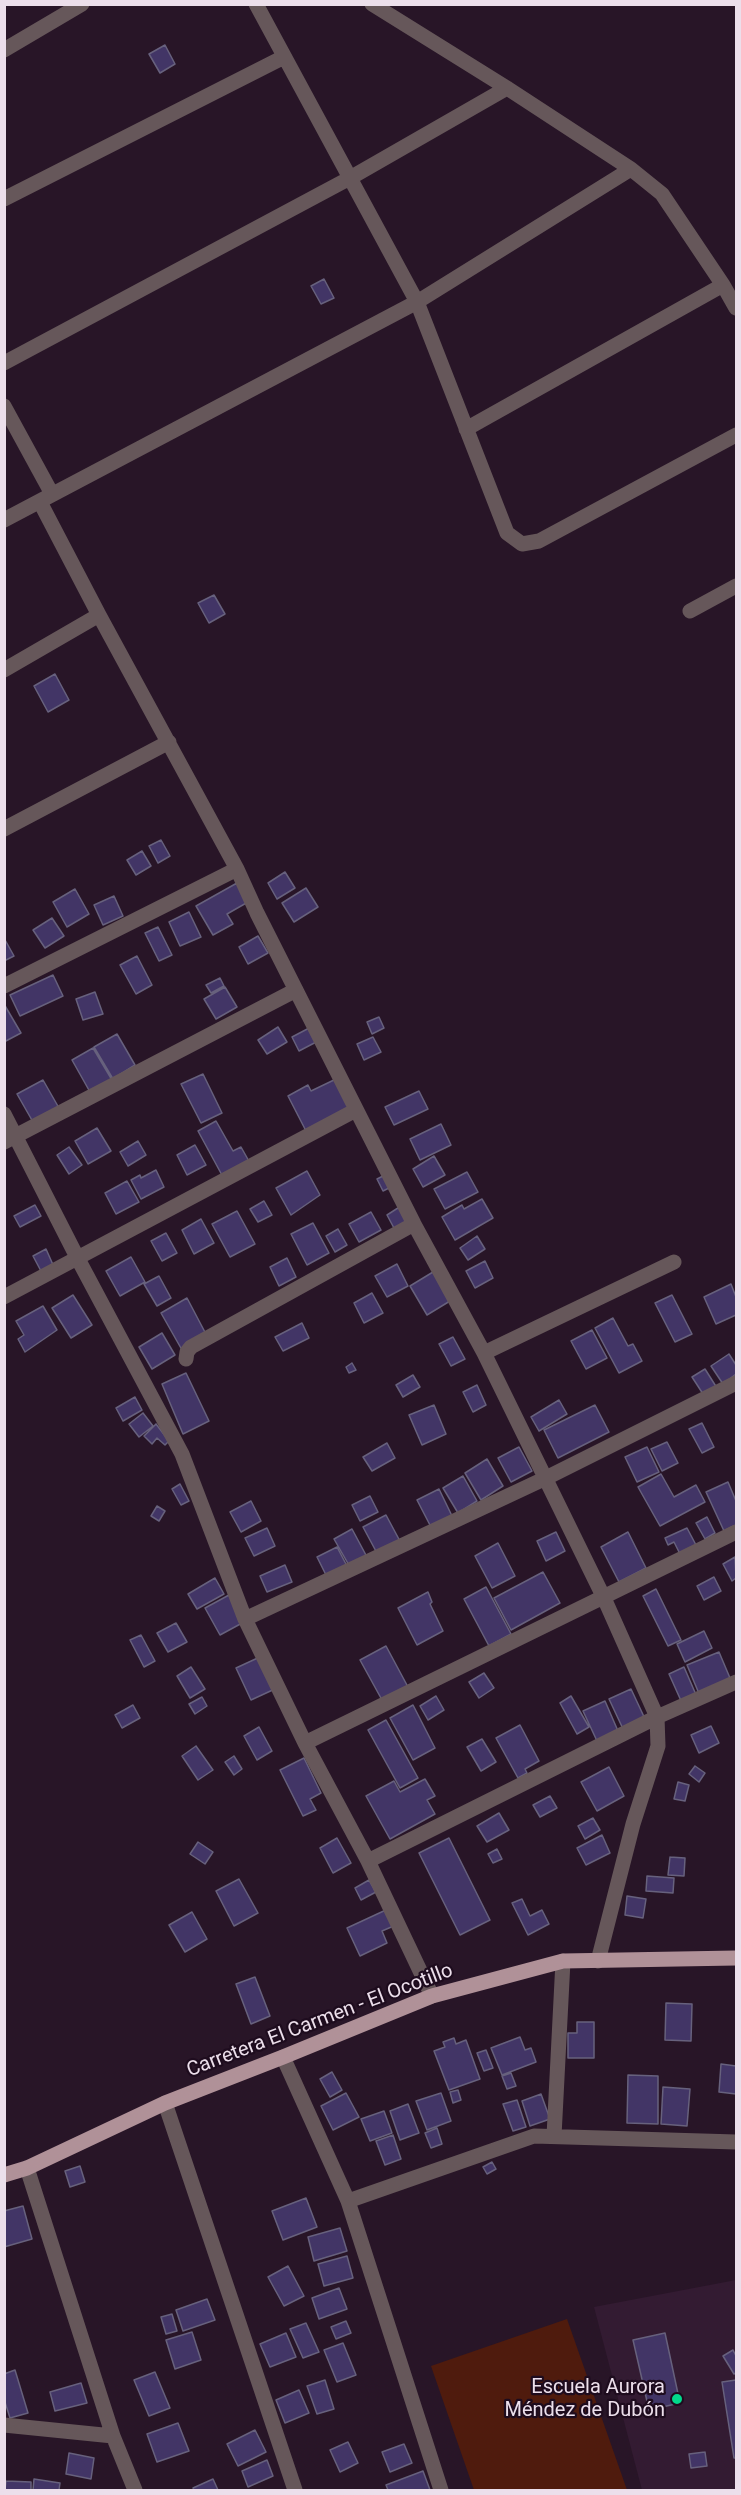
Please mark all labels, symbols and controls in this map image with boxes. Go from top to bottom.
street label: Carretera El Carmen - El Ocotillo [184,1959,456,2083]
place label: Escuela Aurora Méndez de Dubón [504,2376,665,2423]
marker: Escuela Aurora Méndez de Dubón [670,2392,684,2406]

